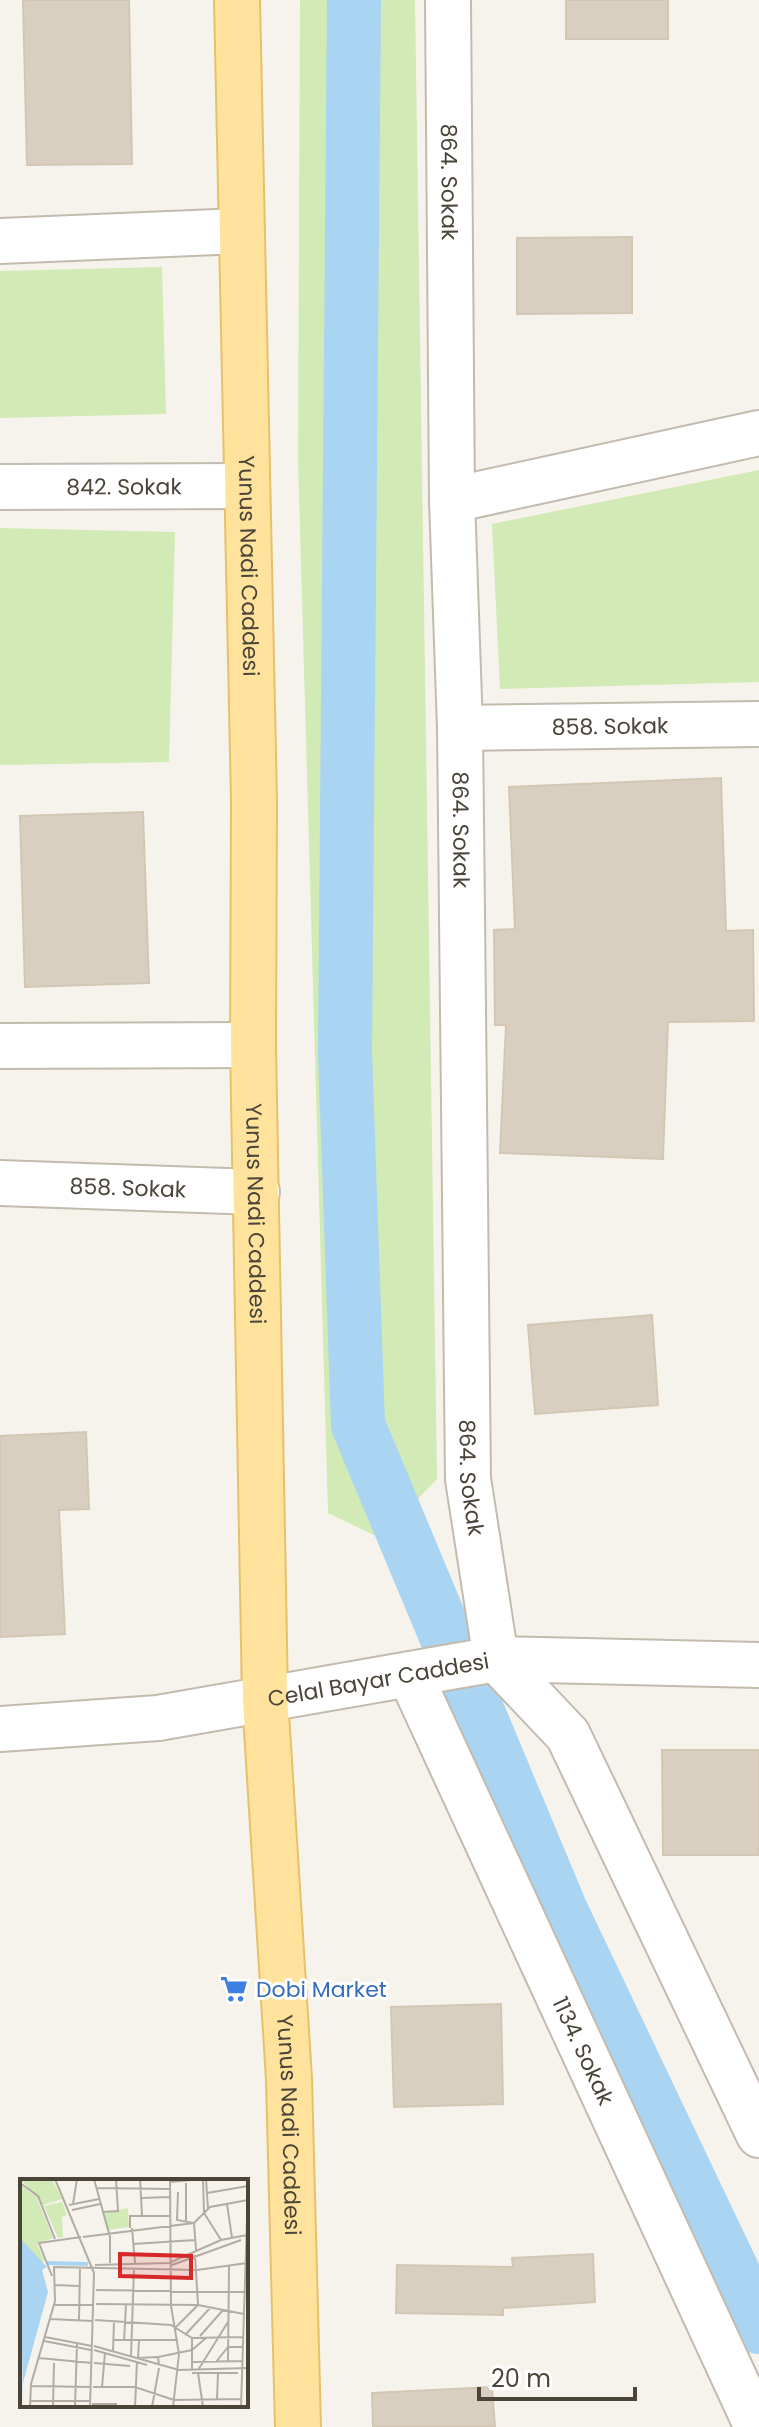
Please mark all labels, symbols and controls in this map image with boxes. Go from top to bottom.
street label: 864. Sokak [433,123,465,241]
street label: Yunus Nadi Caddesi [231,455,266,677]
street label: 842. Sokak [66,471,182,503]
street label: 858. Sokak [551,710,669,743]
street label: 864. Sokak [444,771,477,889]
street label: Yunus Nadi Caddesi [238,1103,273,1325]
street label: 858. Sokak [69,1170,187,1206]
street label: 864. Sokak [451,1419,492,1539]
street label: Celal Bayar Caddesi [265,1646,491,1715]
supermarket icon: Dobi Market [219,1974,249,2004]
place label: Dobi Market [256,1974,387,2005]
street label: 1134. Sokak [545,1992,622,2111]
street label: Yunus Nadi Caddesi [269,2014,308,2236]
inset map [20,2179,248,2407]
scale bar [479,2351,635,2401]
text: 20 m [491,2362,551,2395]

